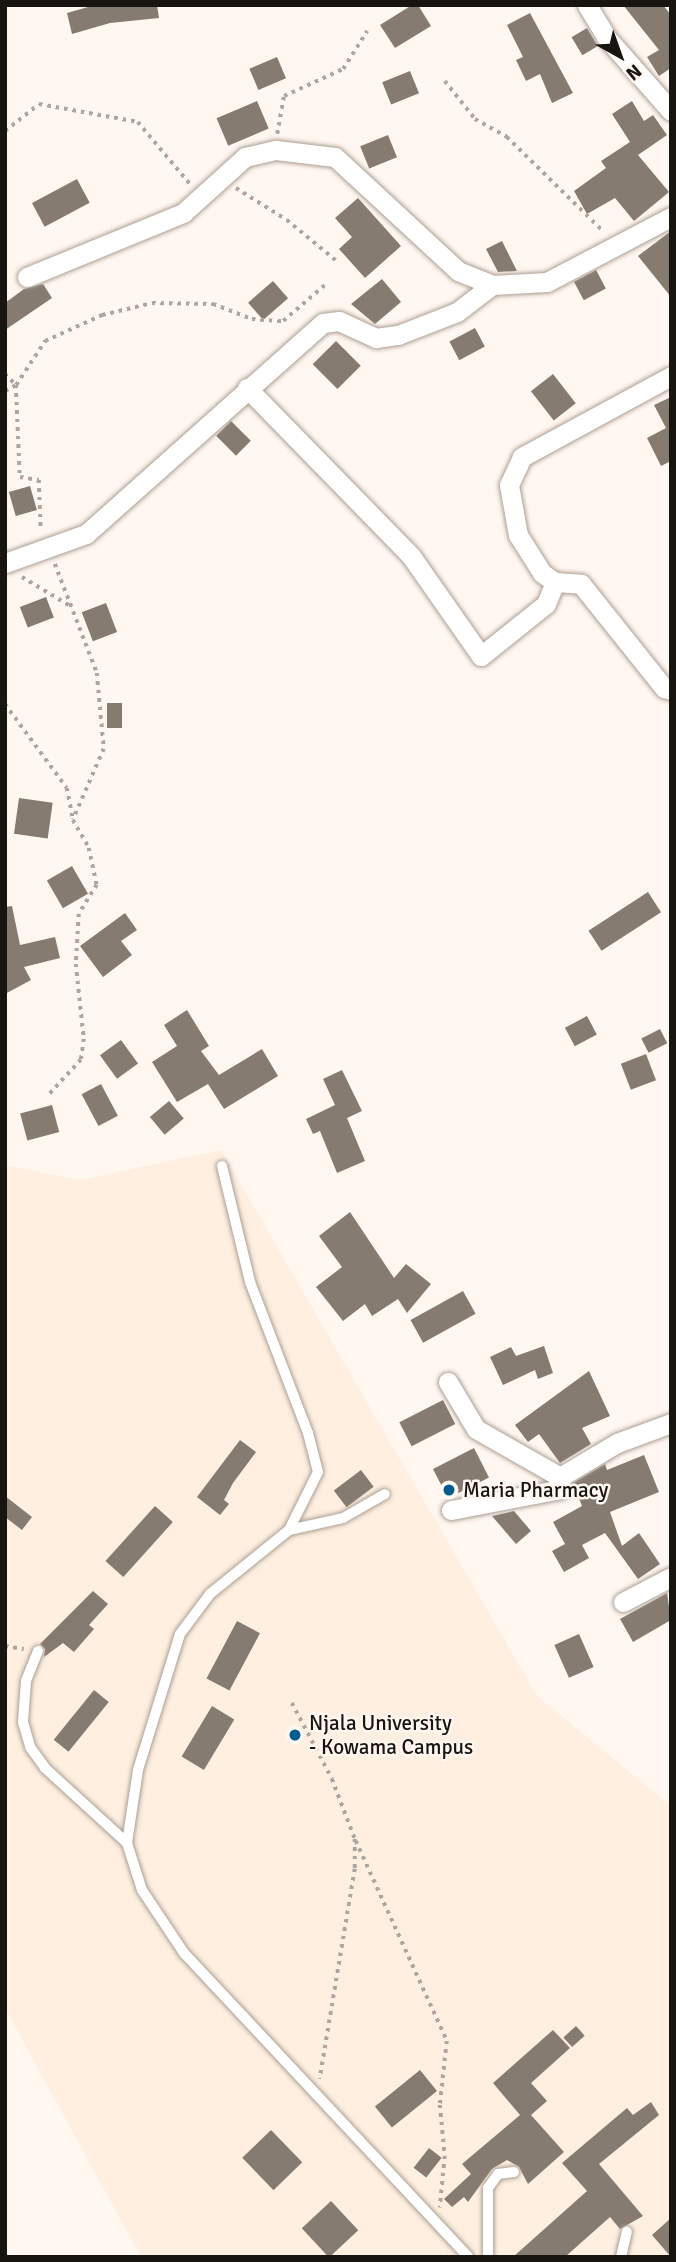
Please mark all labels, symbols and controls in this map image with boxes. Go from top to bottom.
north arrow [585,21,655,91]
text: N [621,59,646,86]
place label: Maria Pharmacy [463,1477,608,1503]
marker: Maria Pharmacy [441,1482,457,1498]
place label: Njala University - Kowama Campus [309,1710,473,1760]
marker: Njala University - Kowama Campus [287,1727,303,1743]

